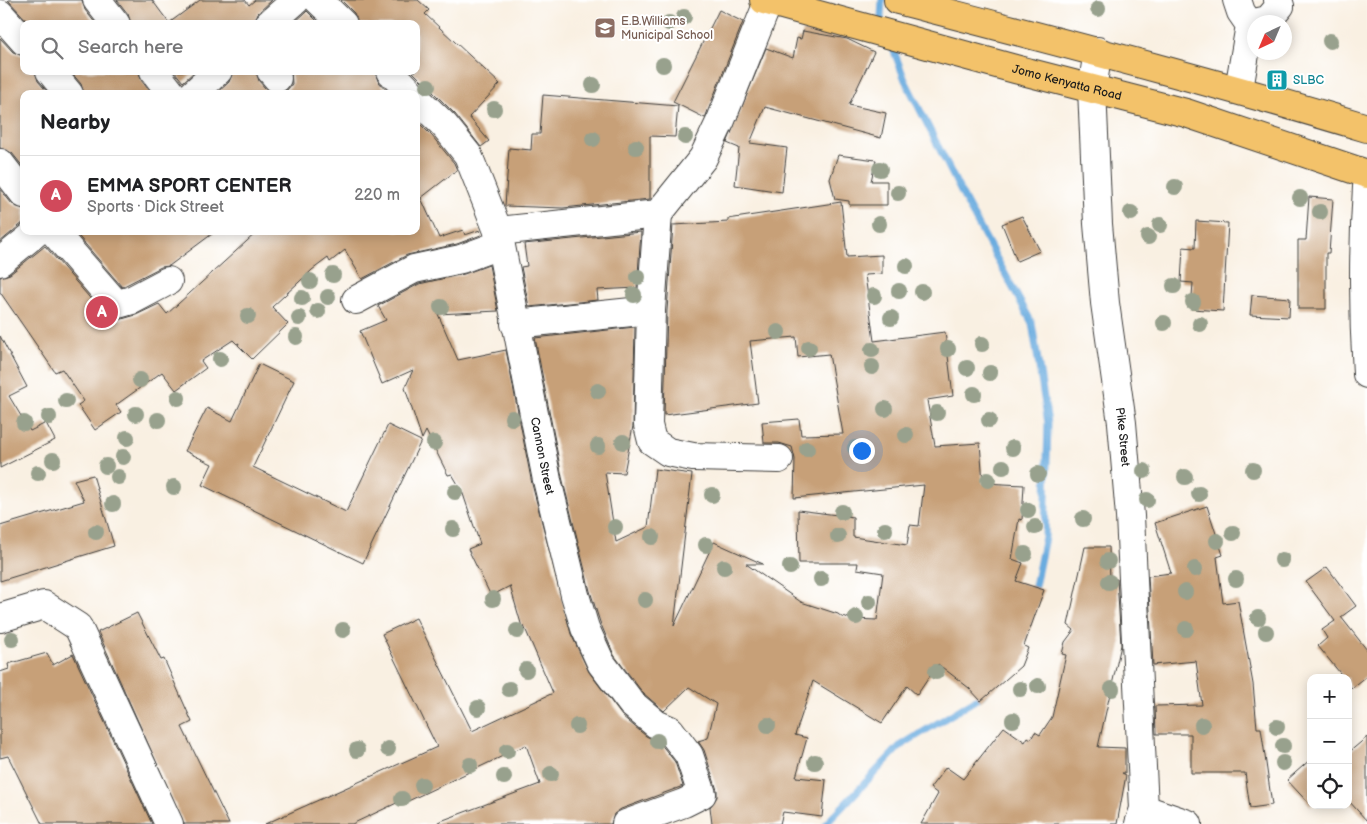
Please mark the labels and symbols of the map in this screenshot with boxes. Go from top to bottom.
place label: E.B.Williams Municipal School [621,14,713,43]
north arrow [1247,15,1292,60]
school or university icon: E.B.Williams Municipal School [593,16,617,40]
street label: Jomo Kenyatta Road [1011,62,1123,104]
building icon: SLBC [1265,68,1289,92]
place label: SLBC [1293,73,1324,88]
pin: A [86,293,118,331]
street label: Pike Street [1112,406,1133,467]
street label: Cannon Street [527,416,557,496]
your location [849,438,875,464]

